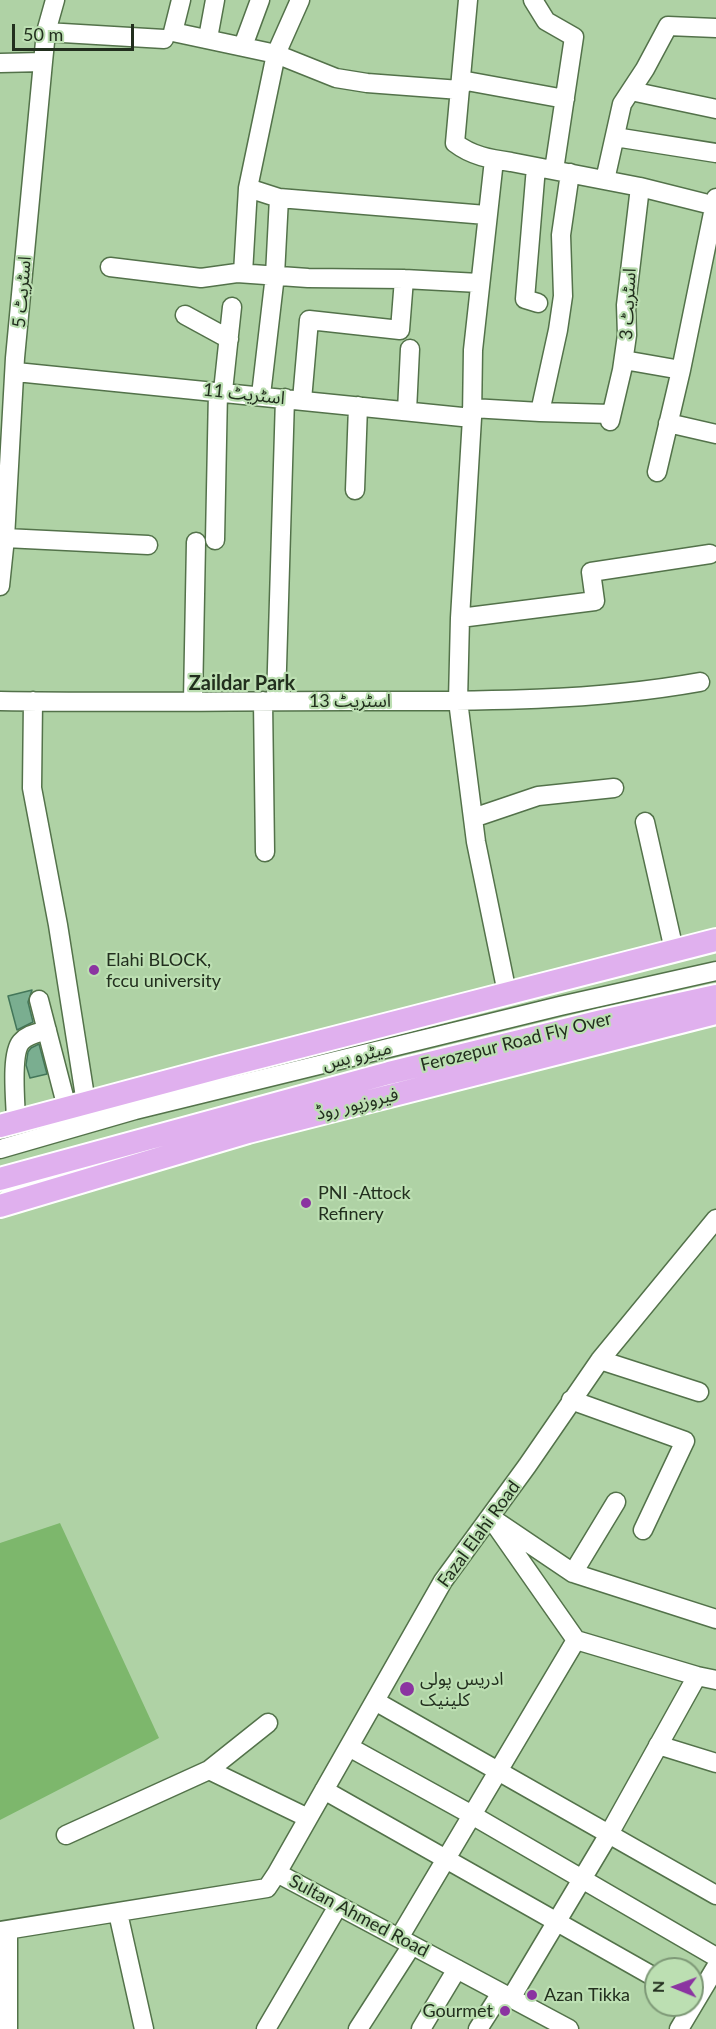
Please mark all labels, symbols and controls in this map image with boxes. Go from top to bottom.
scale bar [15,12,136,50]
text: 50 m [23,23,63,45]
street label: اسٹریٹ 5 [8,255,36,329]
street label: اسٹریٹ 3 [615,268,641,340]
street label: اسٹریٹ 11 [202,379,286,409]
district label: Zaildar Park [189,672,295,696]
street label: اسٹریٹ 13 [309,690,391,712]
place label: Elahi BLOCK, fccu university [106,949,221,992]
marker: Elahi BLOCK, fccu university [87,963,101,977]
street label: Ferozepur Road Fly Over [418,1008,614,1076]
street label: میٹرو بس [320,1037,394,1075]
street label: فیروزپور روڈ [313,1083,401,1125]
place label: PNI -Attock Refinery [318,1182,411,1224]
marker: PNI -Attock Refinery [299,1196,313,1210]
street label: Fazal Elahi Road [433,1477,525,1591]
place label: ادریس پولی کلینیک [420,1668,504,1710]
marker: ادریس پولی کلینیک [398,1680,416,1698]
street label: Sultan Ahmed Road [285,1870,433,1962]
north arrow [644,1957,704,2017]
text: N [648,1980,667,1993]
place label: Azan Tikka [544,1984,630,2006]
marker: Azan Tikka [525,1988,539,2002]
place label: Gourmet [422,2000,493,2022]
marker: Gourmet [498,2004,512,2018]

